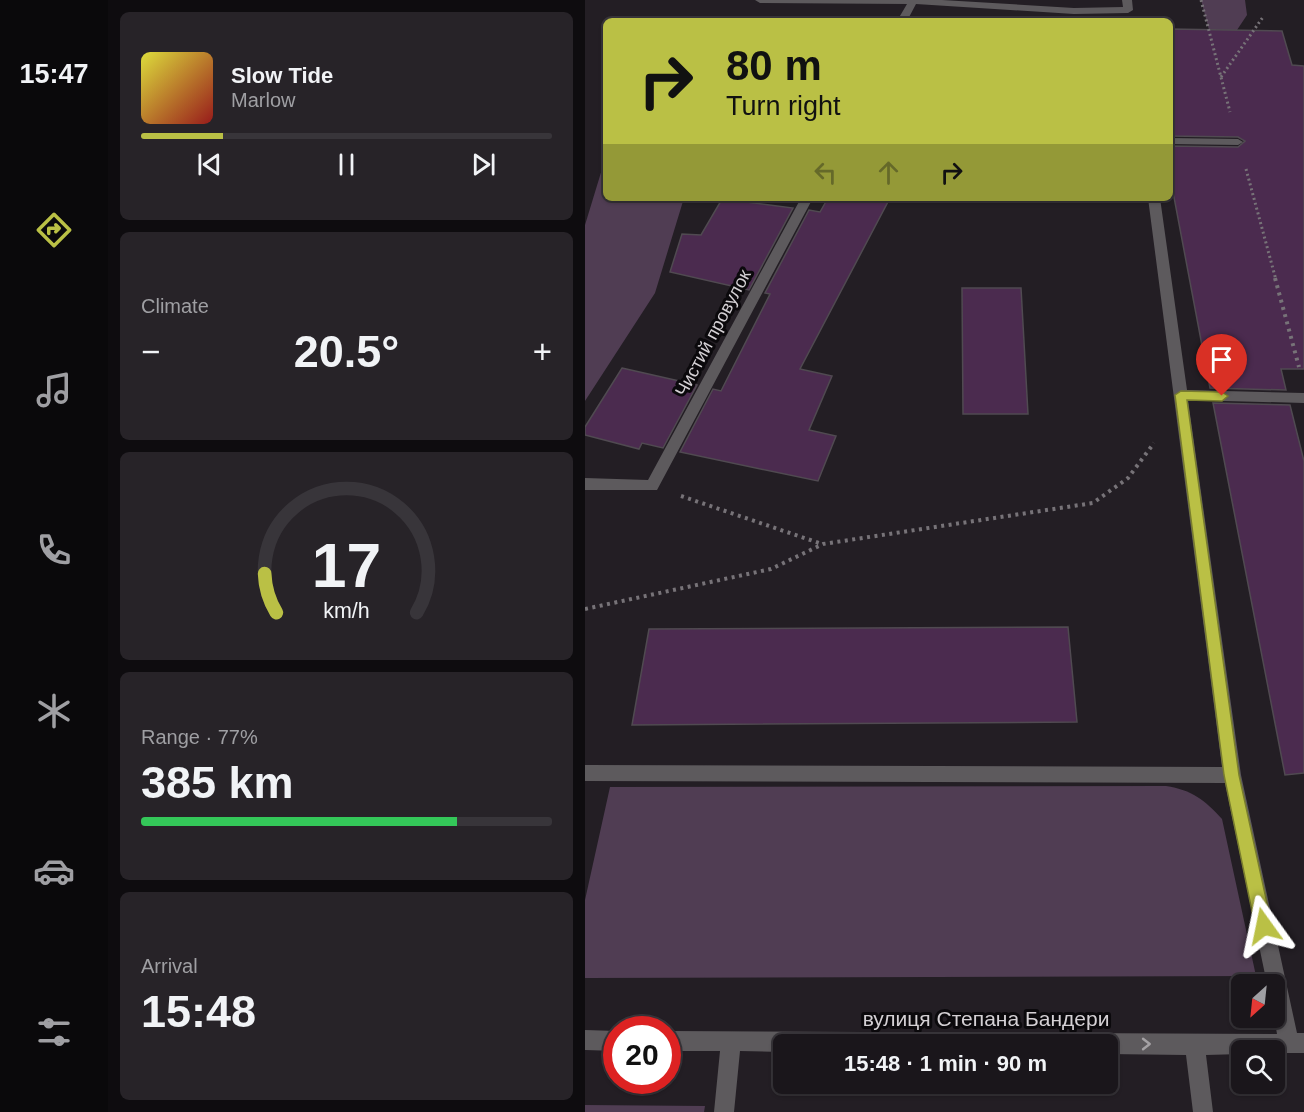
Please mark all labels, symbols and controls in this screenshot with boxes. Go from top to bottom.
icon: right [627,42,705,120]
text: 80 m [726,42,822,89]
text: 15:47 [19,59,89,89]
text: Slow Tide [231,63,333,88]
text: Marlow [231,89,295,111]
text: Turn right [726,91,841,121]
icon: previous [193,148,226,181]
icon: pause [330,148,363,181]
icon: next [467,148,500,181]
icon: left [809,156,842,189]
icon: ahead [872,156,905,189]
icon: right [935,156,968,189]
icon: directions [33,209,75,251]
street label: Чистий провулок [671,266,755,400]
text: Climate [141,295,209,317]
text: 20.5° [294,326,399,377]
text: − [141,333,160,370]
text: + [533,333,552,370]
pin [1196,334,1247,396]
icon: arrive [1205,343,1238,376]
icon: music [33,369,75,411]
icon: phone [33,529,75,571]
text: 17 [312,531,381,600]
text: km/h [323,599,370,623]
icon: climate [33,690,75,732]
text: Range · 77% [141,726,258,748]
text: 385 km [141,757,294,808]
icon: car [33,850,75,892]
position arrow [1232,894,1296,958]
text: Arrival [141,955,198,977]
north arrow [1231,974,1285,1028]
map controls [1231,974,1285,1094]
text: 15:48 [141,986,256,1037]
street label: вулиця Степана Бандери [863,1007,1109,1030]
icon: filters [33,1011,75,1053]
speed limit sign: 20 [603,1016,681,1094]
one-way arrow [1141,1038,1150,1050]
button: search [1231,1040,1285,1094]
text: 15:48 · 1 min · 90 m [844,1051,1047,1076]

